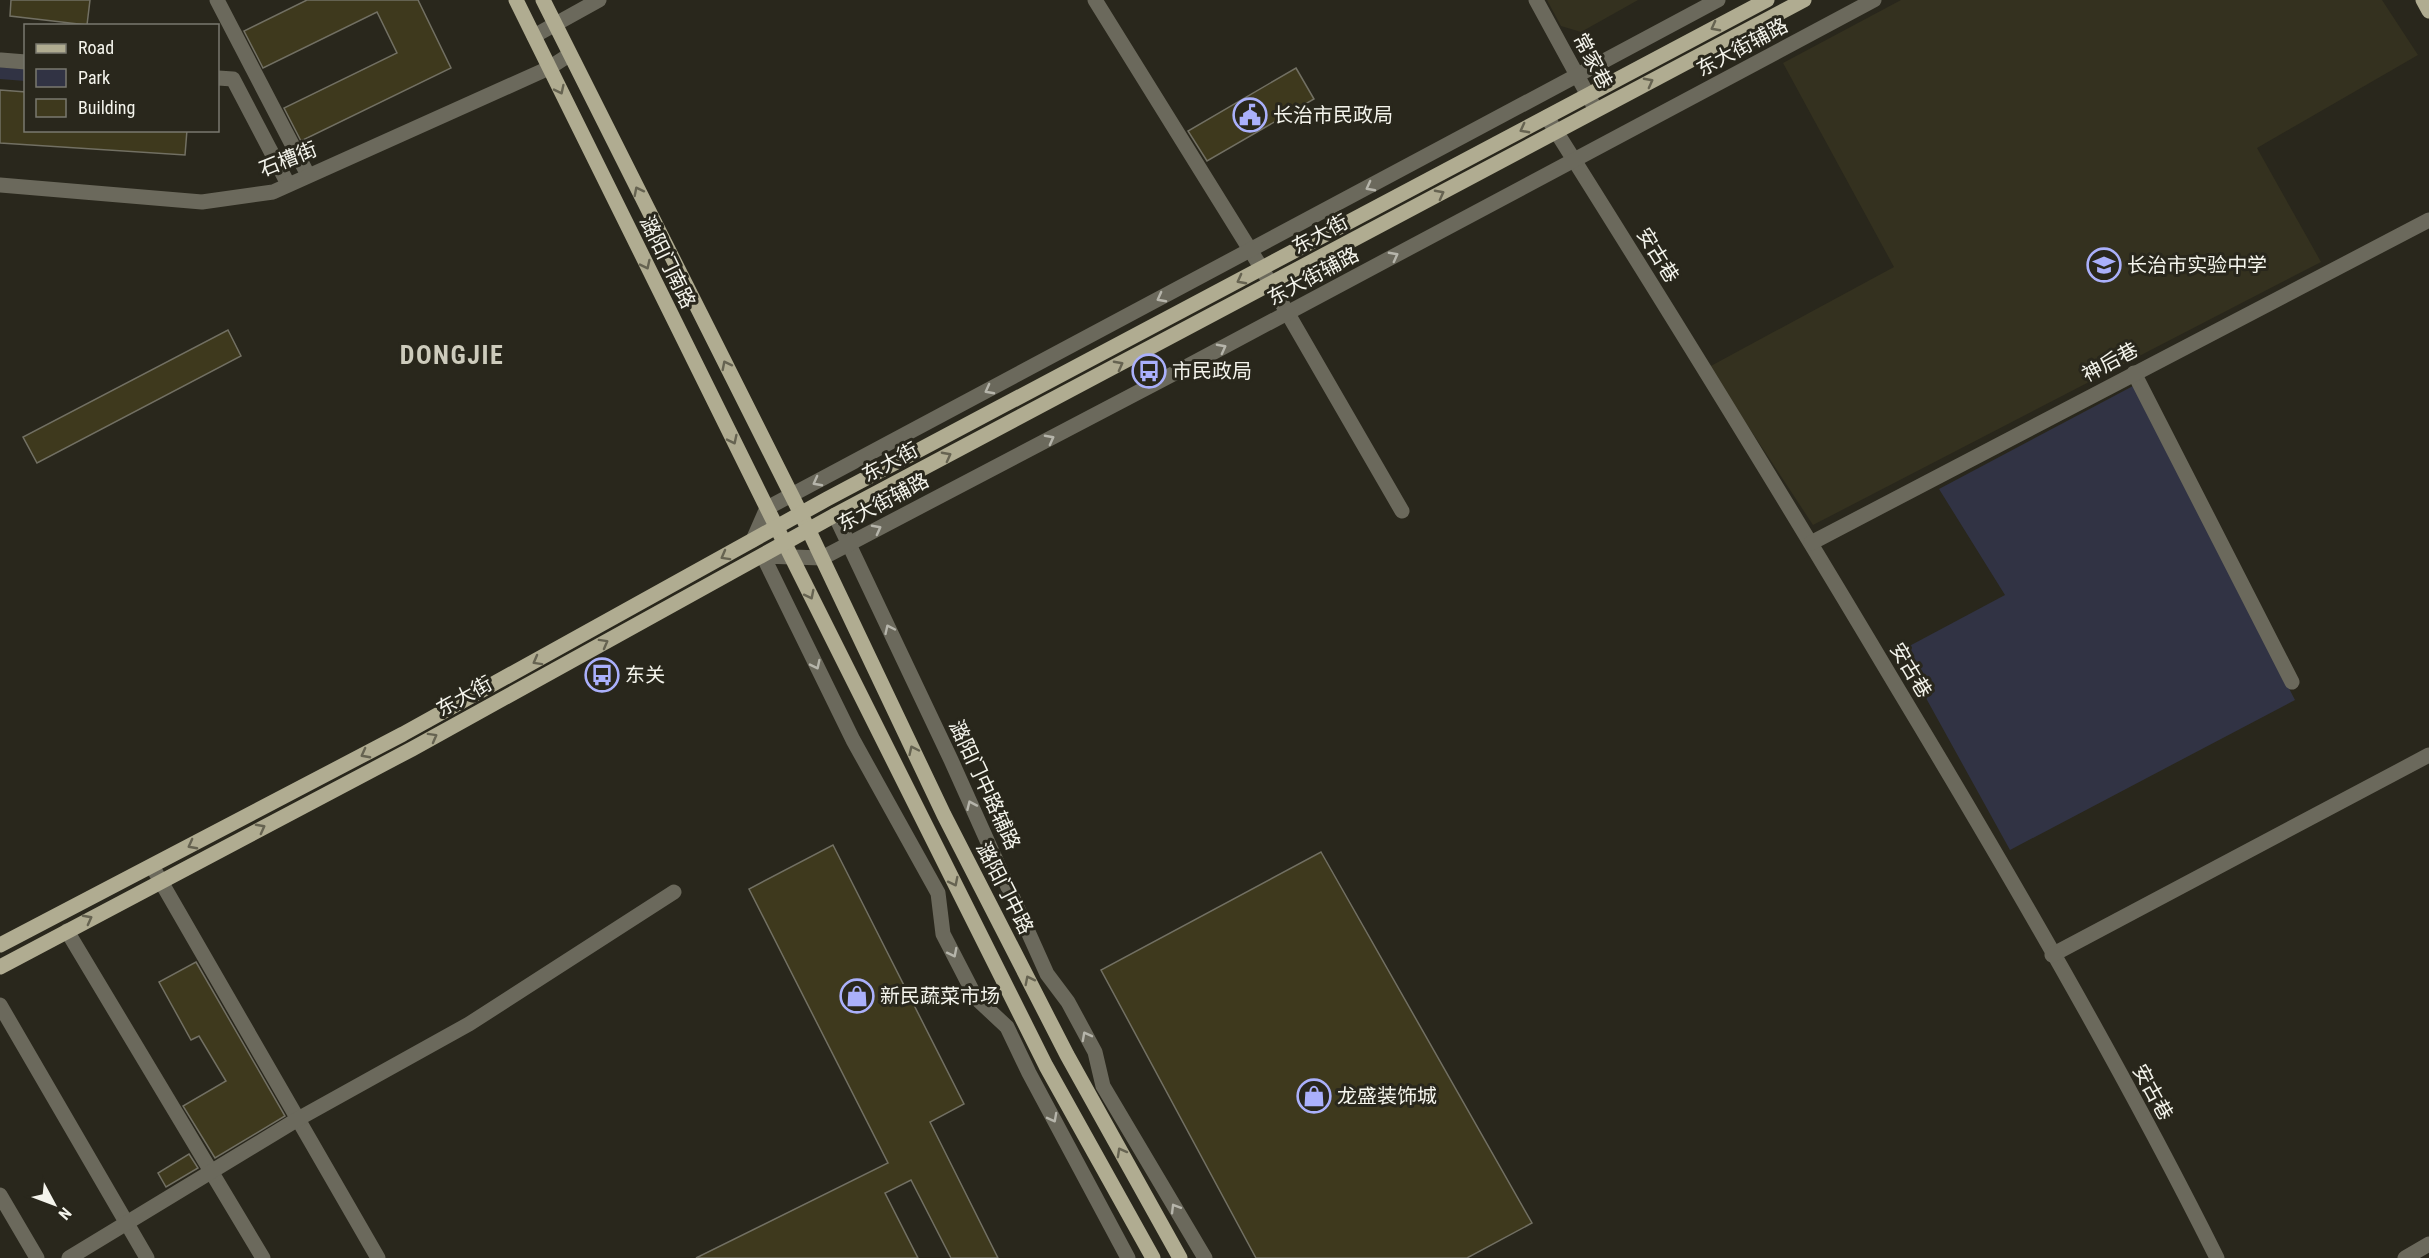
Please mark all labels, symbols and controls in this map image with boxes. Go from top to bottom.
street label: 东大街辅路 [1692,13,1792,81]
one-way arrow [1711,20,1722,31]
legend [24,24,219,132]
street label: 常家巷 [1568,29,1618,93]
text: Road [78,37,114,58]
text: Park [78,67,110,88]
one-way arrow [1643,78,1653,89]
one-way arrow [553,84,564,95]
text: Building [78,97,135,118]
public building icon: 长治市民政局 [1232,97,1268,133]
place label: 长治市民政局 [1273,103,1393,127]
one-way arrow [1520,122,1531,133]
street label: 石槽街 [256,137,320,181]
one-way arrow [1366,180,1376,191]
one-way arrow [634,187,645,197]
one-way arrow [1433,190,1444,201]
street label: 东大街 [1288,209,1352,259]
street label: 潞阳门南路 [635,212,701,312]
street label: 安古巷 [1632,223,1684,287]
street label: 东大街辅路 [1263,242,1363,310]
school or university icon: 长治市实验中学 [2086,247,2122,283]
one-way arrow [1388,252,1399,263]
place label: 长治市实验中学 [2127,253,2267,277]
one-way arrow [639,259,651,270]
one-way arrow [1237,273,1248,284]
one-way arrow [1157,291,1167,302]
street label: 神后巷 [2078,337,2142,387]
district label: DONGJIE [400,340,504,370]
one-way arrow [1216,344,1227,355]
bus stop icon: 市民政局 [1131,353,1167,389]
place label: 市民政局 [1172,359,1252,383]
one-way arrow [1113,360,1124,372]
one-way arrow [722,361,733,371]
one-way arrow [985,383,995,394]
one-way arrow [726,434,737,444]
one-way arrow [1044,435,1054,446]
street label: 东大街 [858,437,922,487]
one-way arrow [941,452,951,463]
street label: 东大街辅路 [833,468,933,536]
one-way arrow [813,475,823,486]
one-way arrow [871,525,882,536]
one-way arrow [721,549,732,560]
one-way arrow [803,589,815,600]
one-way arrow [884,624,896,635]
street label: 安古巷 [1885,638,1937,702]
one-way arrow [598,639,608,650]
one-way arrow [532,654,543,665]
bus stop icon: 东关 [584,657,620,693]
one-way arrow [809,659,821,670]
place label: 东关 [625,663,665,687]
street label: 东大街 [432,671,496,721]
street label: 潞阳门中路辅路 [945,716,1025,854]
one-way arrow [427,733,437,744]
one-way arrow [908,745,920,756]
one-way arrow [361,747,372,758]
one-way arrow [967,801,979,812]
one-way arrow [254,824,265,835]
one-way arrow [188,837,199,849]
street label: 潞阳门中路 [972,838,1038,938]
one-way arrow [947,876,959,887]
one-way arrow [82,915,93,926]
one-way arrow [946,947,957,957]
one-way arrow [1025,976,1036,986]
shop icon: 新民蔬菜市场 [839,978,875,1014]
place label: 新民蔬菜市场 [880,984,1000,1008]
one-way arrow [1082,1031,1093,1042]
street label: 安古巷 [2128,1060,2178,1124]
shop icon: 龙盛装饰城 [1296,1078,1332,1114]
place label: 龙盛装饰城 [1337,1084,1437,1108]
one-way arrow [1046,1112,1057,1122]
one-way arrow [1117,1148,1128,1158]
north arrow [24,1174,84,1234]
text: N [55,1204,75,1223]
one-way arrow [1170,1204,1182,1214]

